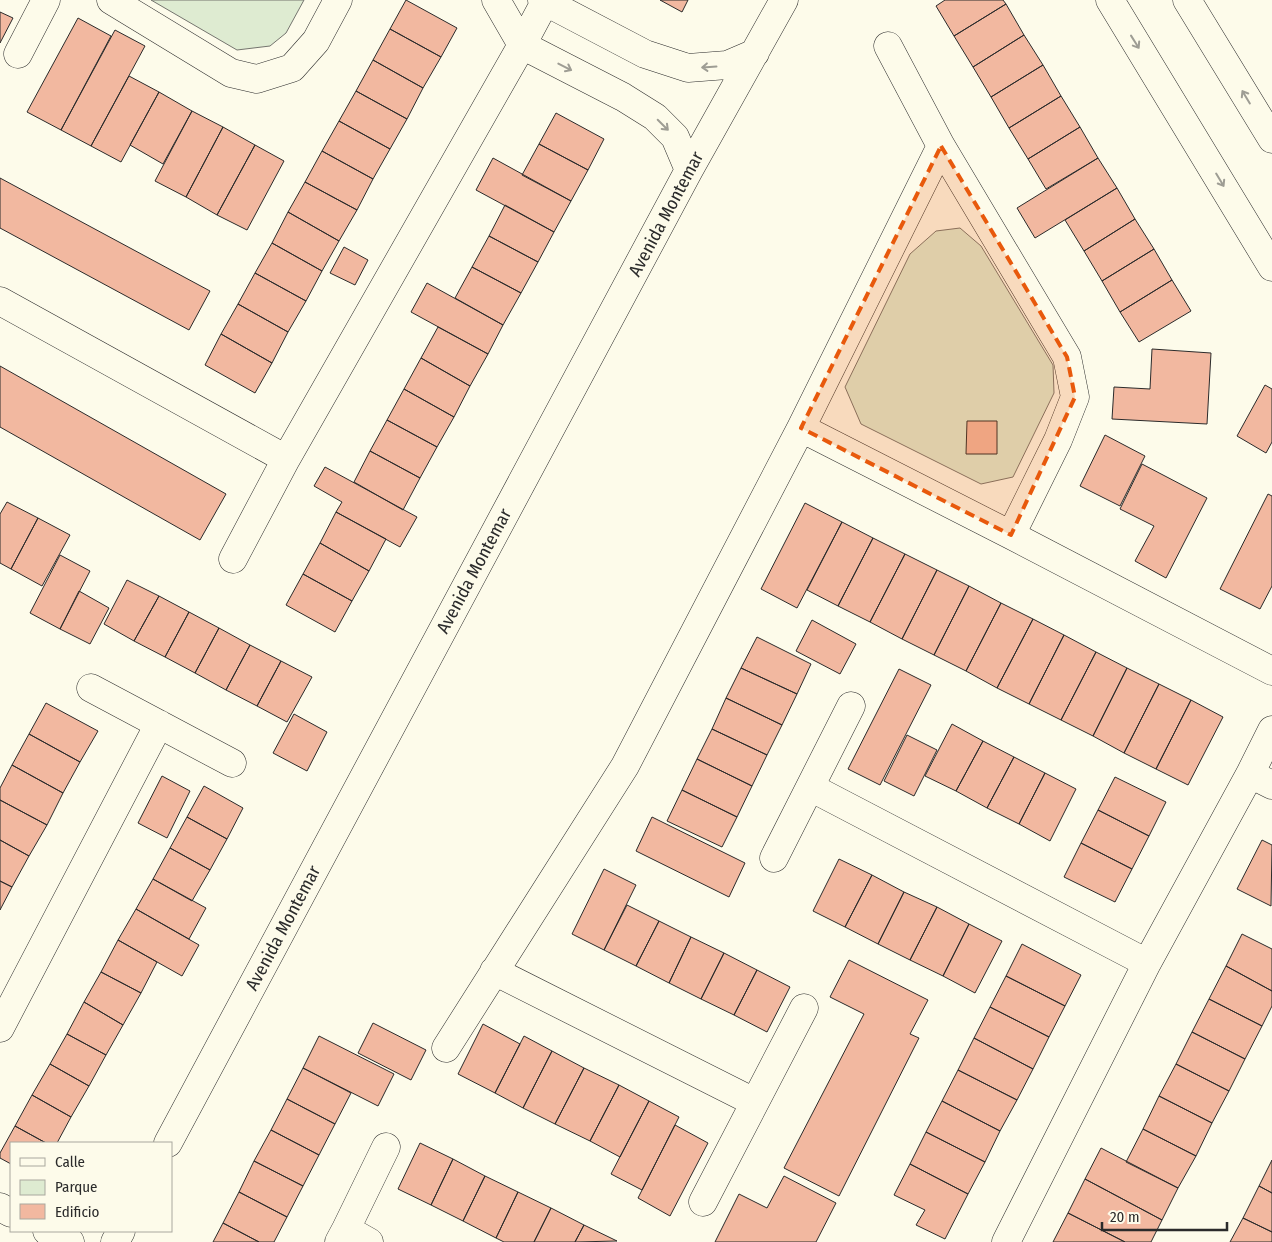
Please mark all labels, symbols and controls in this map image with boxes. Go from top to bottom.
one-way arrow [1131,34,1141,48]
one-way arrow [558,62,573,72]
one-way arrow [701,62,717,71]
one-way arrow [1241,91,1251,105]
one-way arrow [657,118,669,131]
street label: Avenida Montemar [624,147,708,280]
one-way arrow [1216,172,1226,186]
street label: Avenida Montemar [432,504,516,637]
street label: Avenida Montemar [241,861,325,994]
legend [10,1142,172,1232]
text: Calle [55,1153,85,1171]
text: Parque [55,1178,98,1196]
scale bar [1102,1200,1227,1232]
text: Edificio [55,1203,100,1221]
text: 20 m [1110,1208,1140,1226]

